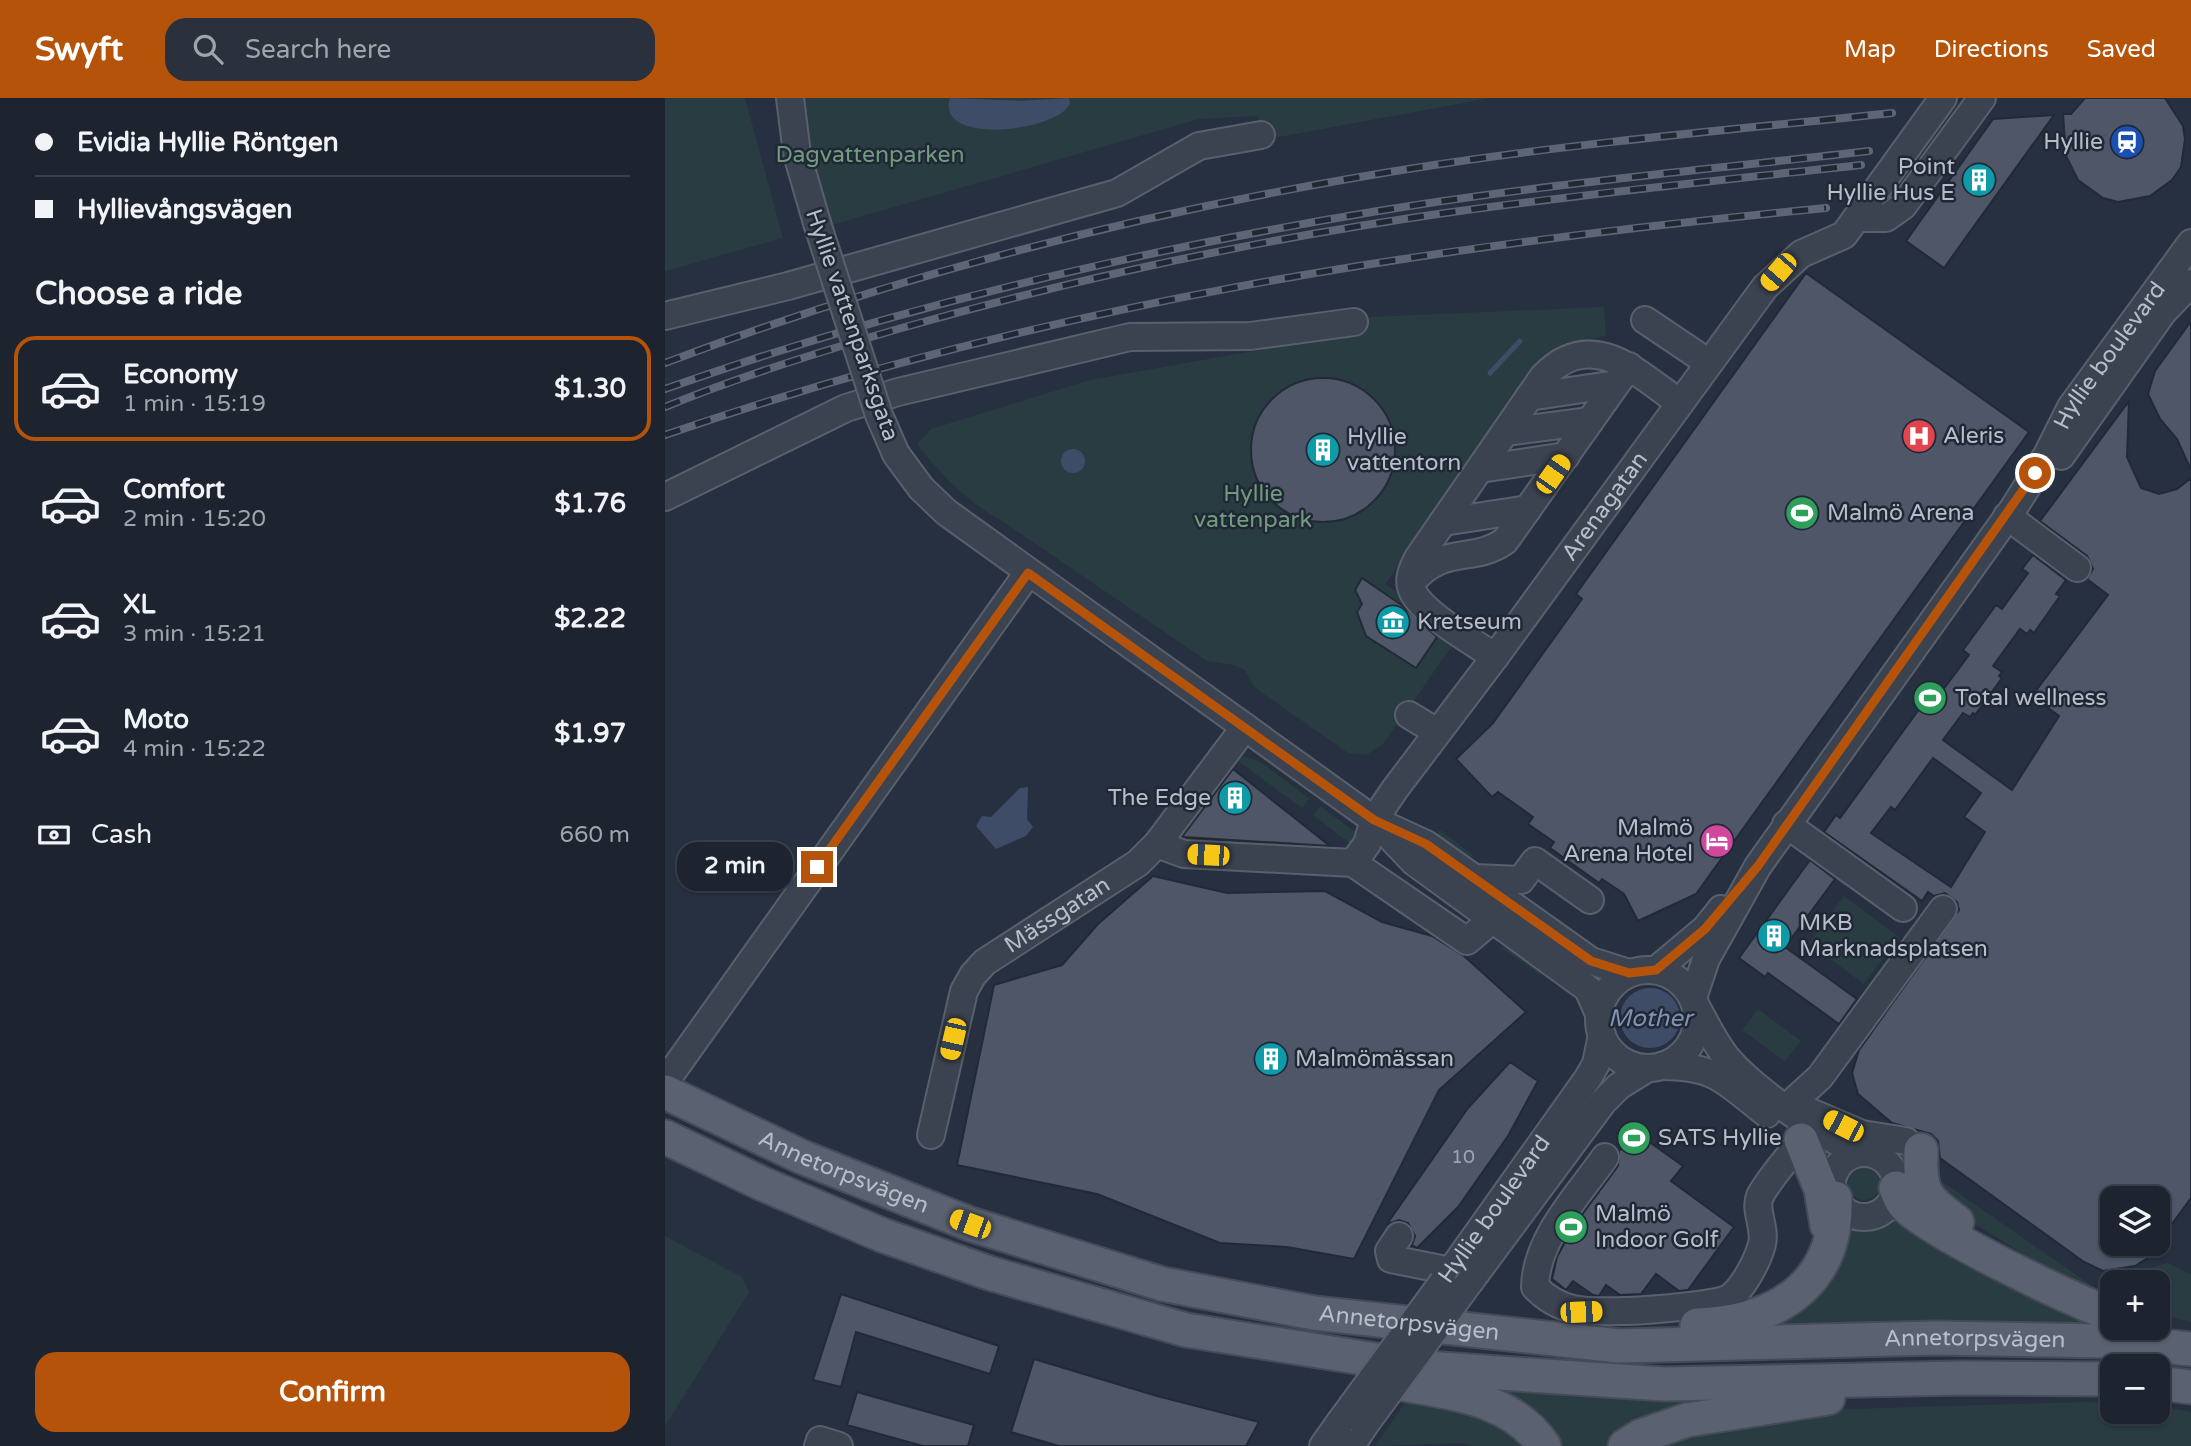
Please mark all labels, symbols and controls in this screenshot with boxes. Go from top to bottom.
search box [165,18,655,81]
text: Swyft [35,30,123,69]
icon: search [189,30,227,68]
text: Search here [245,34,391,65]
text: Map [1844,35,1896,64]
text: Directions [1934,35,2049,64]
text: Saved [2087,35,2156,64]
station icon: Hyllie [2108,123,2146,161]
text: Evidia Hyllie Röntgen [77,127,338,158]
place label: Hyllie [2043,128,2103,156]
park label: Dagvattenparken [775,141,965,169]
place label: Point Hyllie Hus E [1827,153,1955,207]
building icon: Point Hyllie Hus E [1960,161,1998,199]
text: Hyllievångsvägen [77,194,292,225]
street label: Hyllie vattenparksgata [799,205,905,445]
car [1757,249,1800,295]
text: Choose a ride [35,275,242,313]
street label: Hyllie boulevard [2048,276,2172,434]
icon: car [39,357,102,420]
text: Economy [123,359,238,390]
text: $1.30 [554,373,626,404]
text: 1 min · 15:19 [123,390,266,418]
hospital icon: Aleris [1900,417,1938,455]
place label: Aleris [1943,422,2004,450]
place label: Hyllie vattentorn [1347,423,1461,477]
building icon: Hyllie vattentorn [1304,431,1342,469]
street label: Arenagatan [1556,446,1654,567]
car [1533,451,1574,497]
route start [2019,457,2051,489]
icon: car [39,472,102,535]
text: Comfort [123,474,225,505]
park label: Hyllie vattenpark [1194,480,1312,534]
text: $1.76 [554,488,626,519]
sports icon: Malmö Arena [1783,494,1821,532]
place label: Malmö Arena [1827,499,1974,527]
text: 2 min · 15:20 [123,505,266,533]
icon: car [39,587,102,650]
text: XL [123,589,155,620]
text: $2.22 [554,603,626,634]
museum icon: Kretseum [1374,603,1412,641]
place label: Kretseum [1417,608,1522,636]
text: 3 min · 15:21 [123,620,266,648]
sports icon: Total wellness [1911,679,1949,717]
place label: Total wellness [1955,684,2106,712]
icon: car [39,702,102,765]
text: Moto [123,704,189,735]
text: $1.97 [554,718,626,749]
text: 4 min · 15:22 [123,735,266,763]
building icon: The Edge [1216,779,1254,817]
place label: The Edge [1108,784,1211,812]
place label: Malmö Arena Hotel [1563,814,1693,868]
icon: cash [35,816,73,854]
text: Cash [91,819,152,850]
text: 660 m [560,821,630,849]
hotel icon: Malmö Arena Hotel [1698,822,1736,860]
callout: 2 min [677,842,793,892]
car [1187,843,1230,867]
route end [801,851,833,883]
text: 2 min [704,852,766,880]
street label: Mässgatan [999,871,1115,960]
place label: MKB Marknadsplatsen [1799,909,1988,963]
building icon: MKB Marknadsplatsen [1755,917,1793,955]
water label: Mother [1608,1004,1695,1033]
car [939,1016,968,1062]
building icon: Malmömässan [1252,1040,1290,1078]
place label: Malmömässan [1295,1045,1454,1073]
car [1820,1107,1867,1145]
sports icon: SATS Hyllie [1615,1119,1653,1157]
street label: Annetorpsvägen [754,1124,933,1220]
place label: SATS Hyllie [1658,1124,1782,1152]
street label: Hyllie boulevard [1432,1130,1557,1289]
house number: 10 [1451,1146,1475,1168]
map controls [2100,1186,2170,1424]
button: layers [2100,1186,2170,1256]
place label: Malmö Indoor Golf [1595,1200,1719,1254]
car [947,1207,994,1241]
sports icon: Malmö Indoor Golf [1552,1208,1590,1246]
button: + [2100,1270,2170,1340]
street label: Annetorpsvägen [1317,1300,1501,1347]
car [1560,1301,1603,1323]
street label: Annetorpsvägen [1884,1324,2066,1354]
button: Confirm [35,1352,630,1432]
button: − [2100,1354,2170,1424]

